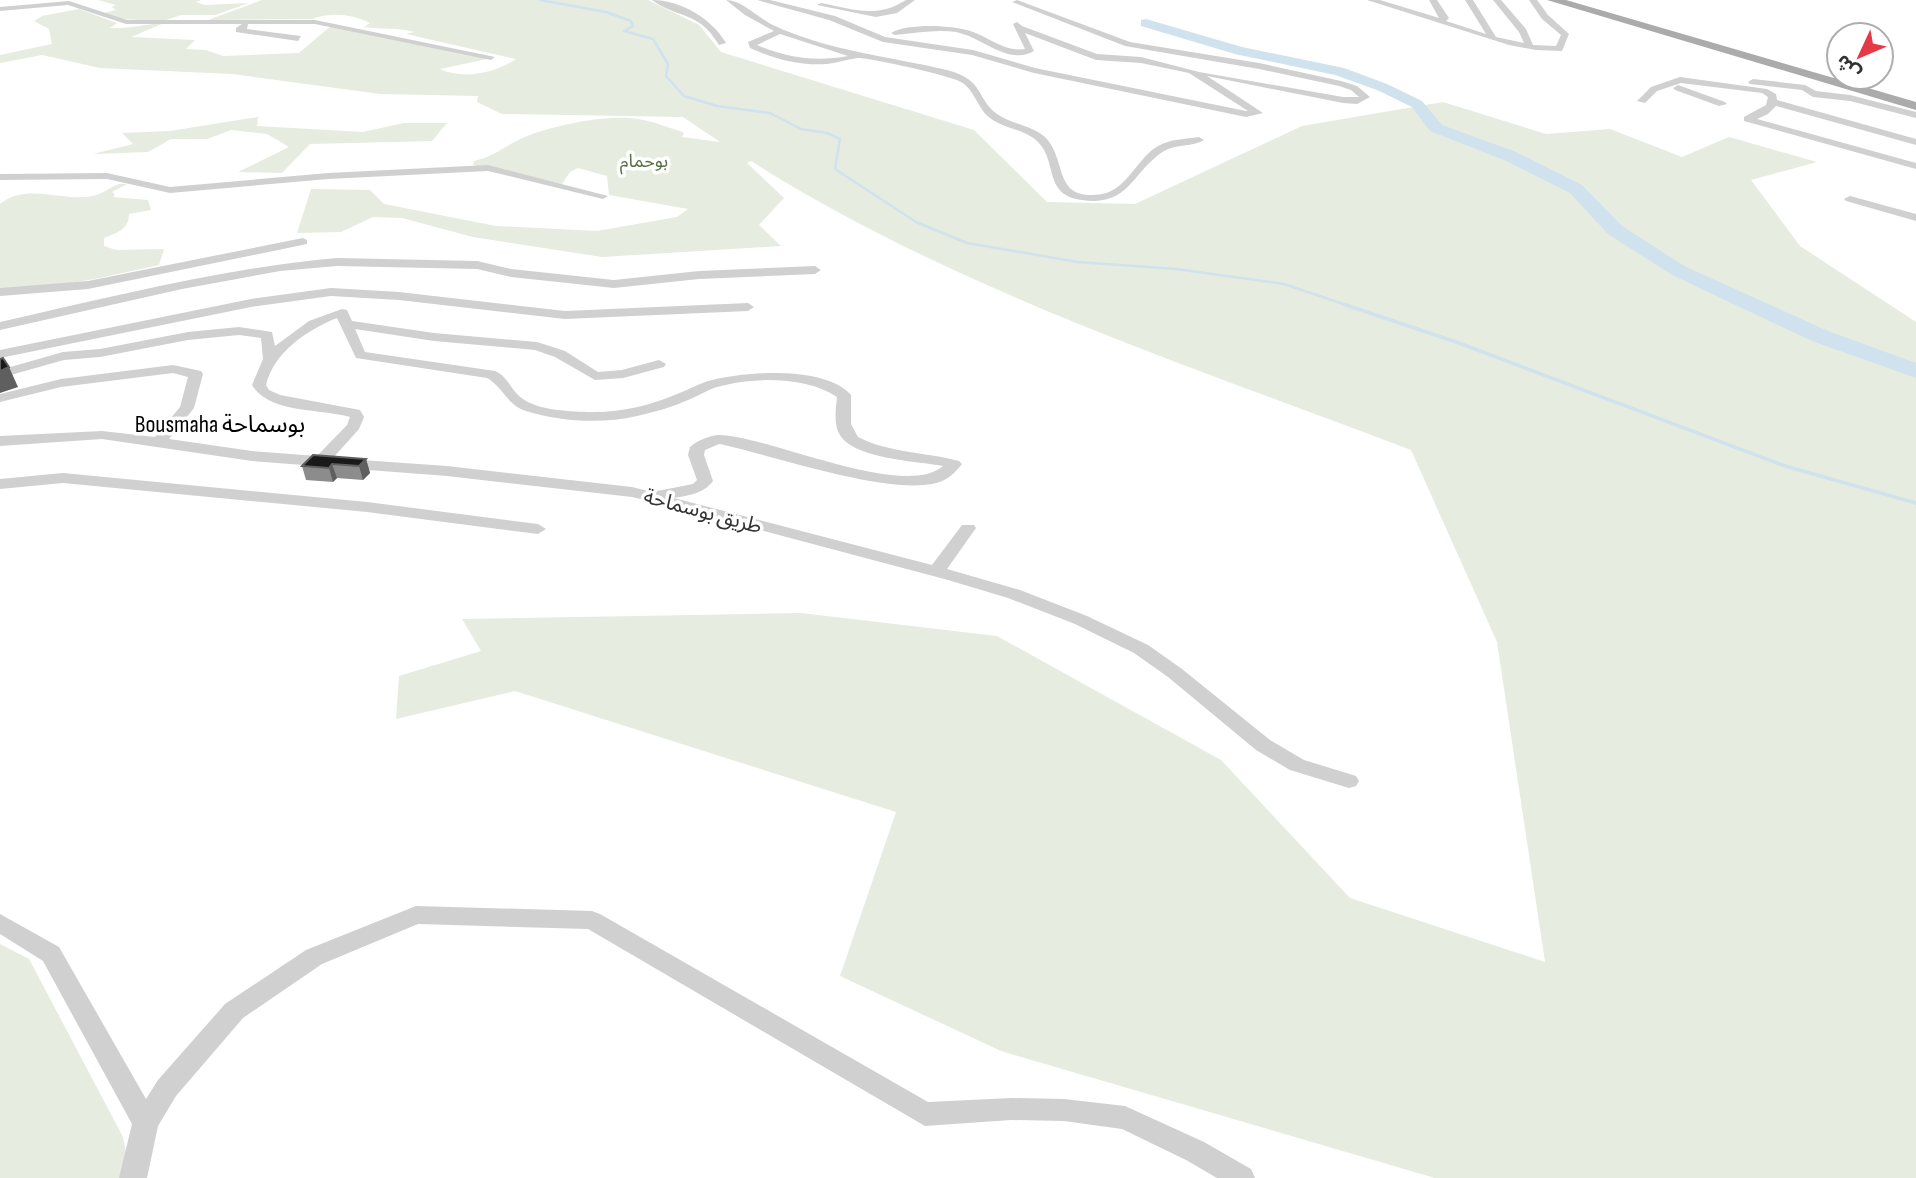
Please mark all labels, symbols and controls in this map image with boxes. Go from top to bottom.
north arrow [1825,21,1895,91]
text: ش [1832,49,1866,84]
park label: بوحمام [620,151,668,175]
district label: Bousmaha بوسماحة [135,410,305,439]
street label: طريق بوسماحة [641,484,765,539]

